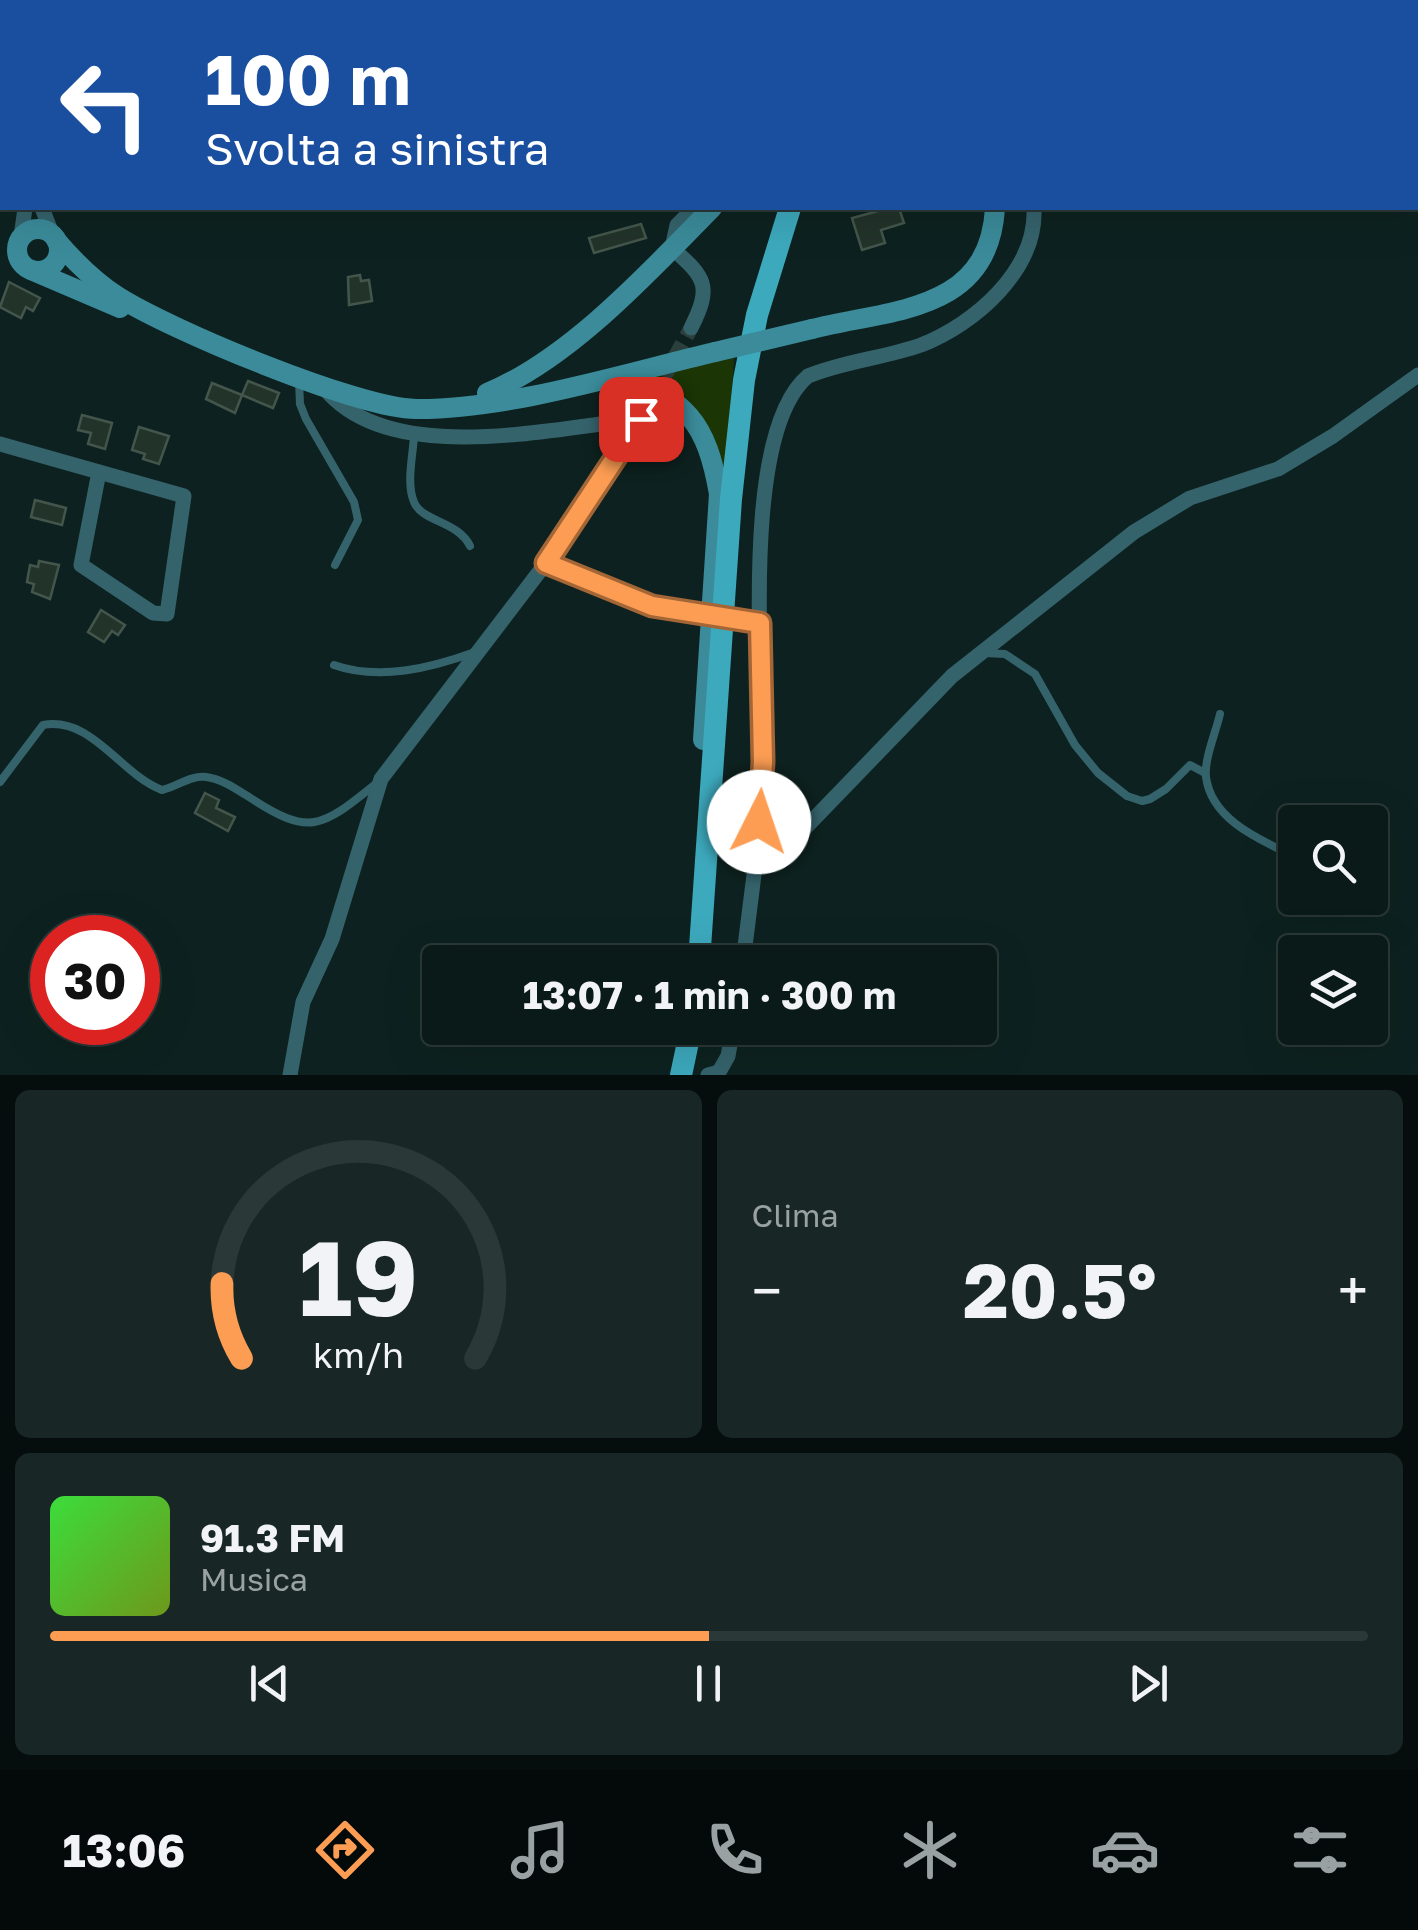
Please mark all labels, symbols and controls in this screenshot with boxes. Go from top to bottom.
text: 100 m [205,36,411,120]
icon: left [40,40,170,170]
text: Svolta a sinistra [205,121,550,175]
pin [599,377,684,462]
icon: arrive [614,392,669,447]
position arrow [707,770,811,874]
map controls [1278,805,1388,1045]
button: search [1278,805,1388,915]
speed limit sign: 30 [30,915,160,1045]
button: layers [1278,935,1388,1045]
text: 13:07 · 1 min · 300 m [523,972,896,1017]
text: Clima [752,1196,838,1234]
text: 19 [298,1214,418,1339]
text: 20.5° [963,1244,1157,1335]
text: − [752,1257,782,1323]
text: + [1338,1257,1368,1323]
text: km/h [313,1333,404,1376]
text: 91.3 FM [200,1515,345,1560]
text: Musica [200,1560,308,1598]
icon: previous [242,1656,297,1711]
icon: pause [681,1656,736,1711]
icon: next [1121,1656,1176,1711]
icon: directions [310,1815,380,1885]
icon: music [505,1815,575,1885]
icon: phone [700,1815,770,1885]
icon: climate [895,1815,965,1885]
icon: car [1090,1815,1160,1885]
icon: filters [1285,1815,1355,1885]
text: 13:06 [63,1823,185,1877]

